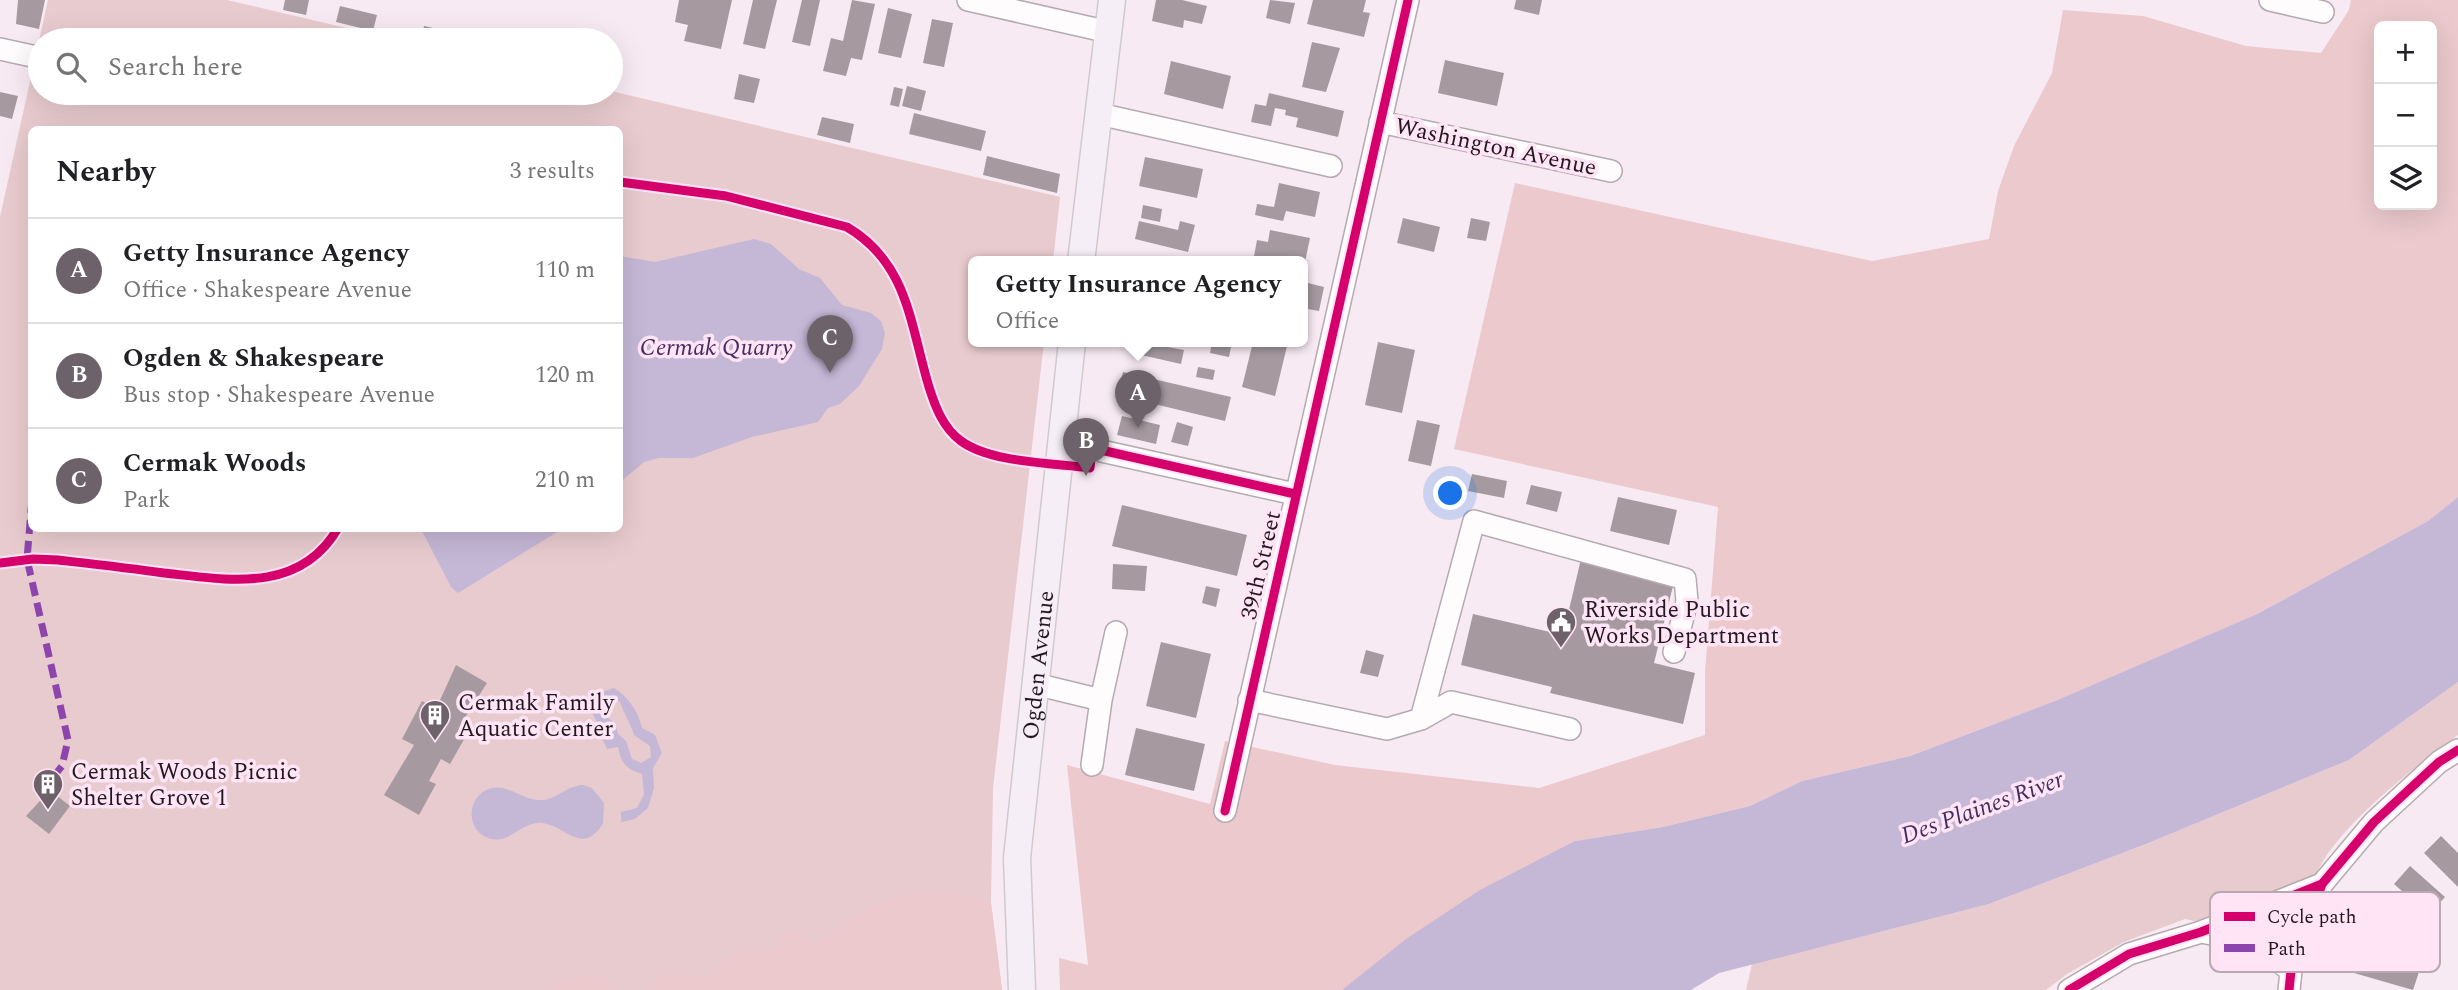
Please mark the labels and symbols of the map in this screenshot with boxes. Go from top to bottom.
street label: Washington Avenue [1392,109,1600,186]
pin: C [807,315,853,373]
water label: Cermak Quarry [640,330,793,366]
pin: A [1115,370,1161,428]
pin: B [1063,418,1109,476]
your location [1433,476,1467,510]
street label: 39th Street [1232,507,1291,623]
street label: Ogden Avenue [1014,589,1064,742]
place label: Riverside Public Works Department [1584,593,1779,654]
public building icon: Riverside Public Works Department [1544,605,1578,649]
place label: Cermak Family Aquatic Center [458,686,615,747]
building icon: Cermak Family Aquatic Center [418,698,452,742]
place label: Cermak Woods Picnic Shelter Grove 1 [71,755,297,816]
water label: Des Plaines River [1896,762,2069,854]
building icon: Cermak Woods Picnic Shelter Grove 1 [31,767,65,811]
legend [2210,892,2440,972]
text: Cycle path [2267,903,2357,932]
text: Path [2267,935,2306,964]

